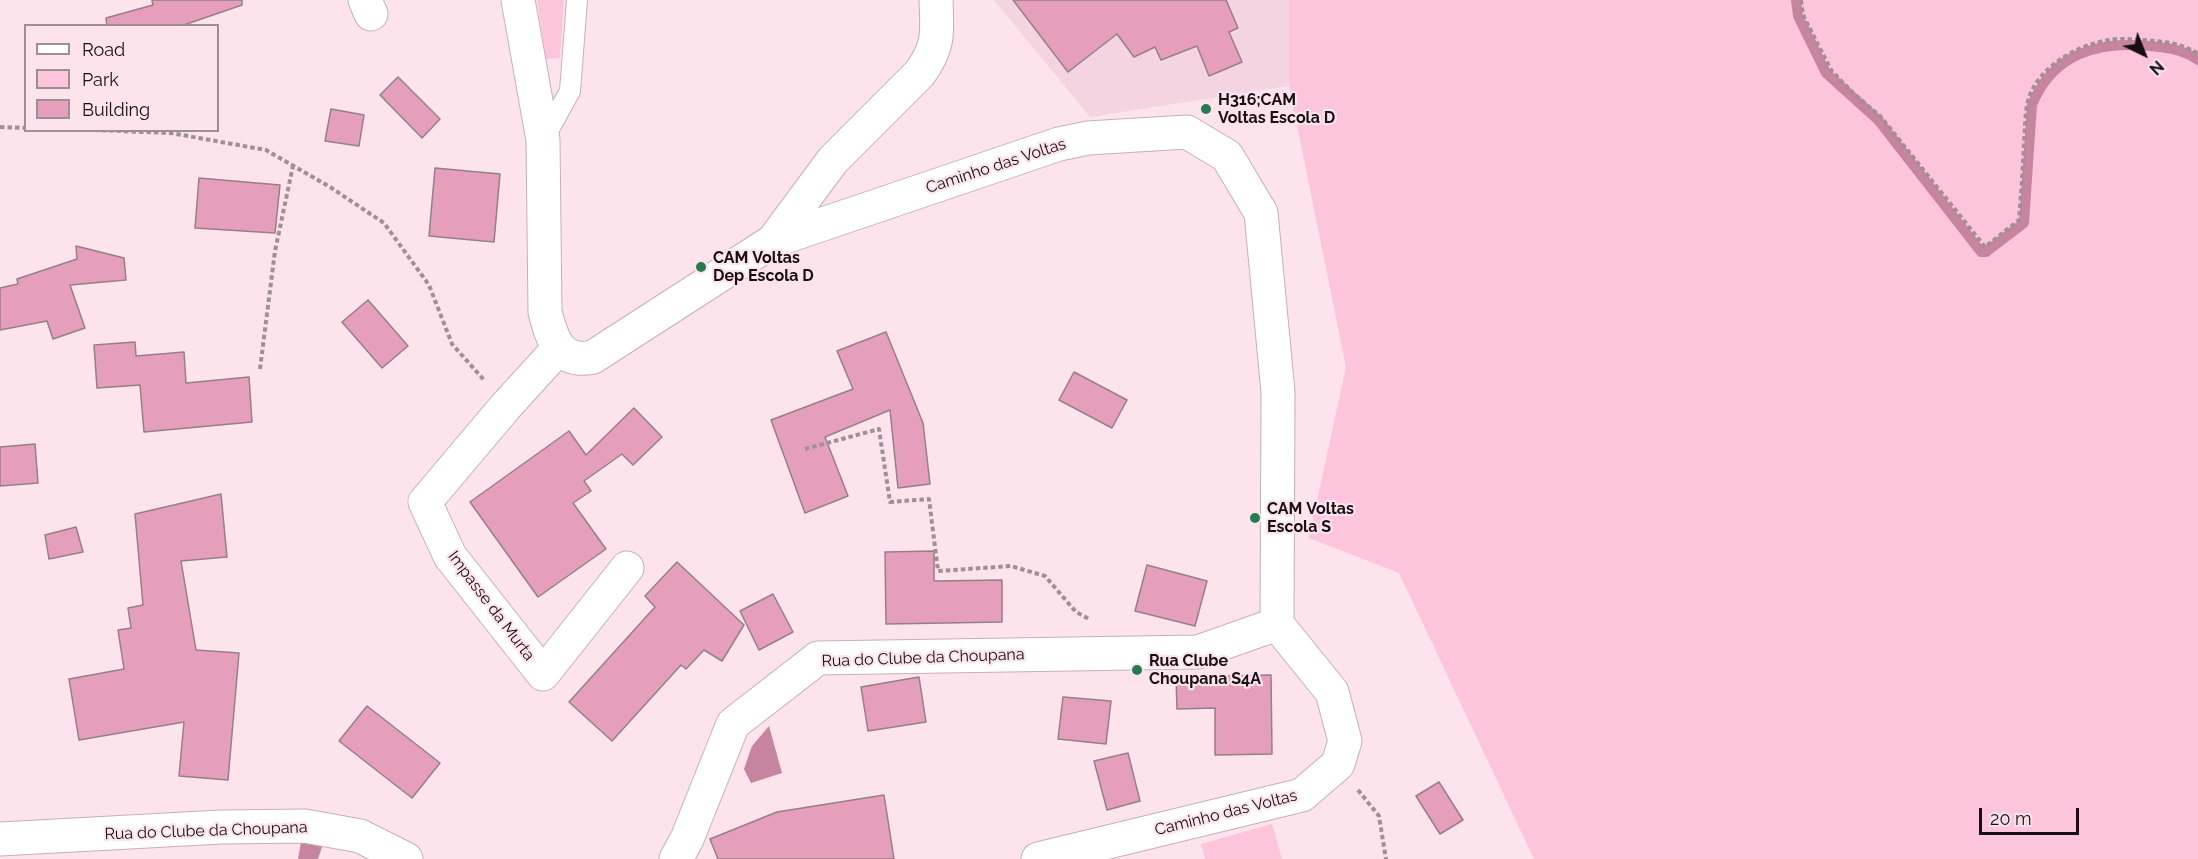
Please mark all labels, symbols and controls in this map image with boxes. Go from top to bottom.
legend [24,24,219,132]
north arrow [2114,24,2174,84]
text: Road [82,39,125,60]
text: N [2146,56,2168,79]
text: Park [82,69,119,90]
place label: H316;CAM Voltas Escola D [1218,90,1335,128]
text: Building [82,99,150,120]
marker: H316;CAM Voltas Escola D [1199,102,1213,116]
street label: Caminho das Voltas [924,134,1068,198]
place label: CAM Voltas Dep Escola D [713,248,814,286]
marker: CAM Voltas Dep Escola D [694,260,708,274]
place label: CAM Voltas Escola S [1267,499,1354,537]
marker: CAM Voltas Escola S [1248,511,1262,525]
street label: Impasse da Murta [444,547,538,665]
street label: Rua do Clube da Choupana [821,645,1025,671]
place label: Rua Clube Choupana S4A [1149,651,1261,689]
marker: Rua Clube Choupana S4A [1130,663,1144,677]
street label: Caminho das Voltas [1153,786,1299,840]
scale bar [1982,796,2082,834]
text: 20 m [1990,808,2032,829]
street label: Rua do Clube da Choupana [104,818,308,844]

